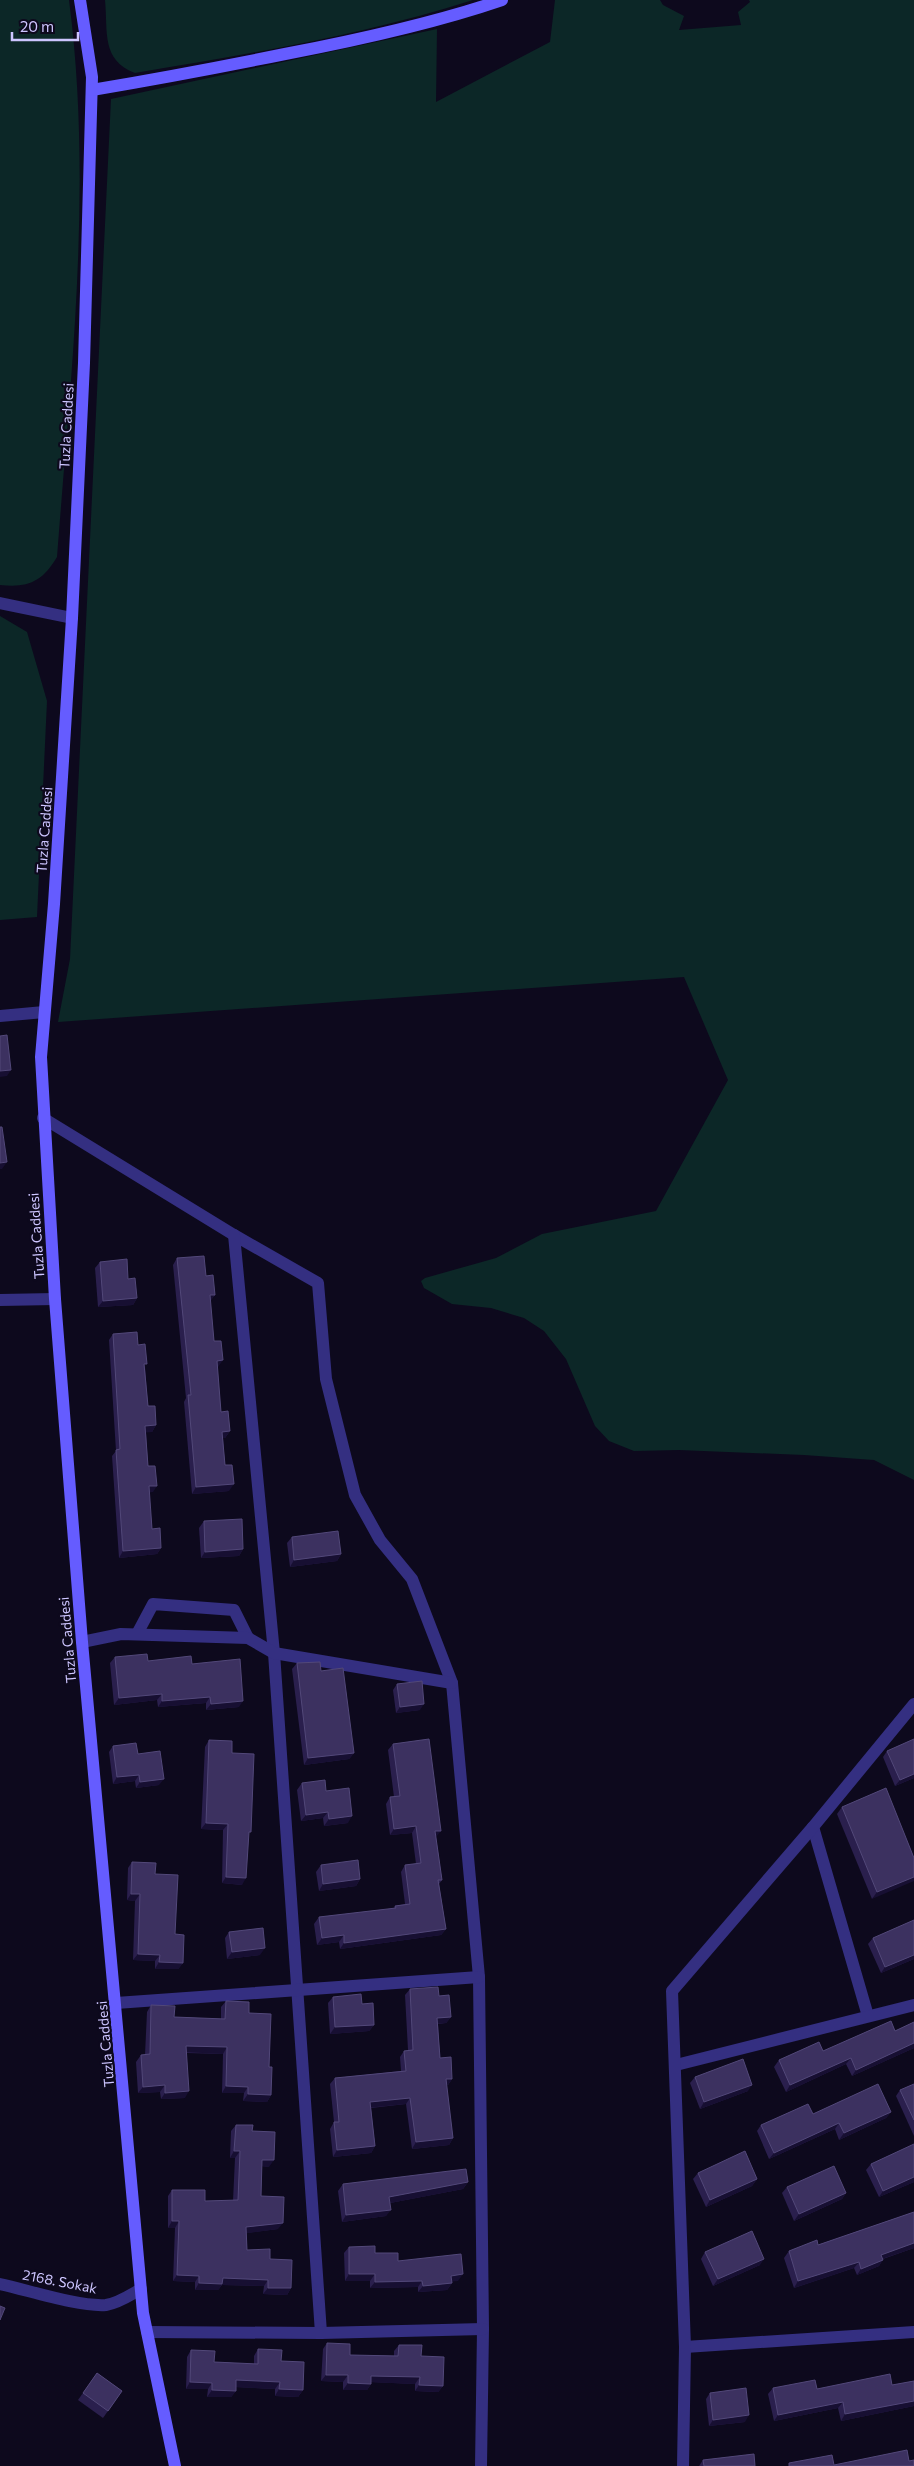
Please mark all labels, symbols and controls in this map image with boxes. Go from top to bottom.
scale bar [12,10,79,42]
text: 20 m [20,17,54,35]
street label: Tuzla Caddesi [55,382,77,470]
street label: Tuzla Caddesi [33,786,55,874]
street label: Tuzla Caddesi [25,1192,47,1280]
street label: Tuzla Caddesi [55,1596,79,1684]
street label: Tuzla Caddesi [93,2000,117,2088]
street label: 2168. Sokak [21,2265,99,2297]

